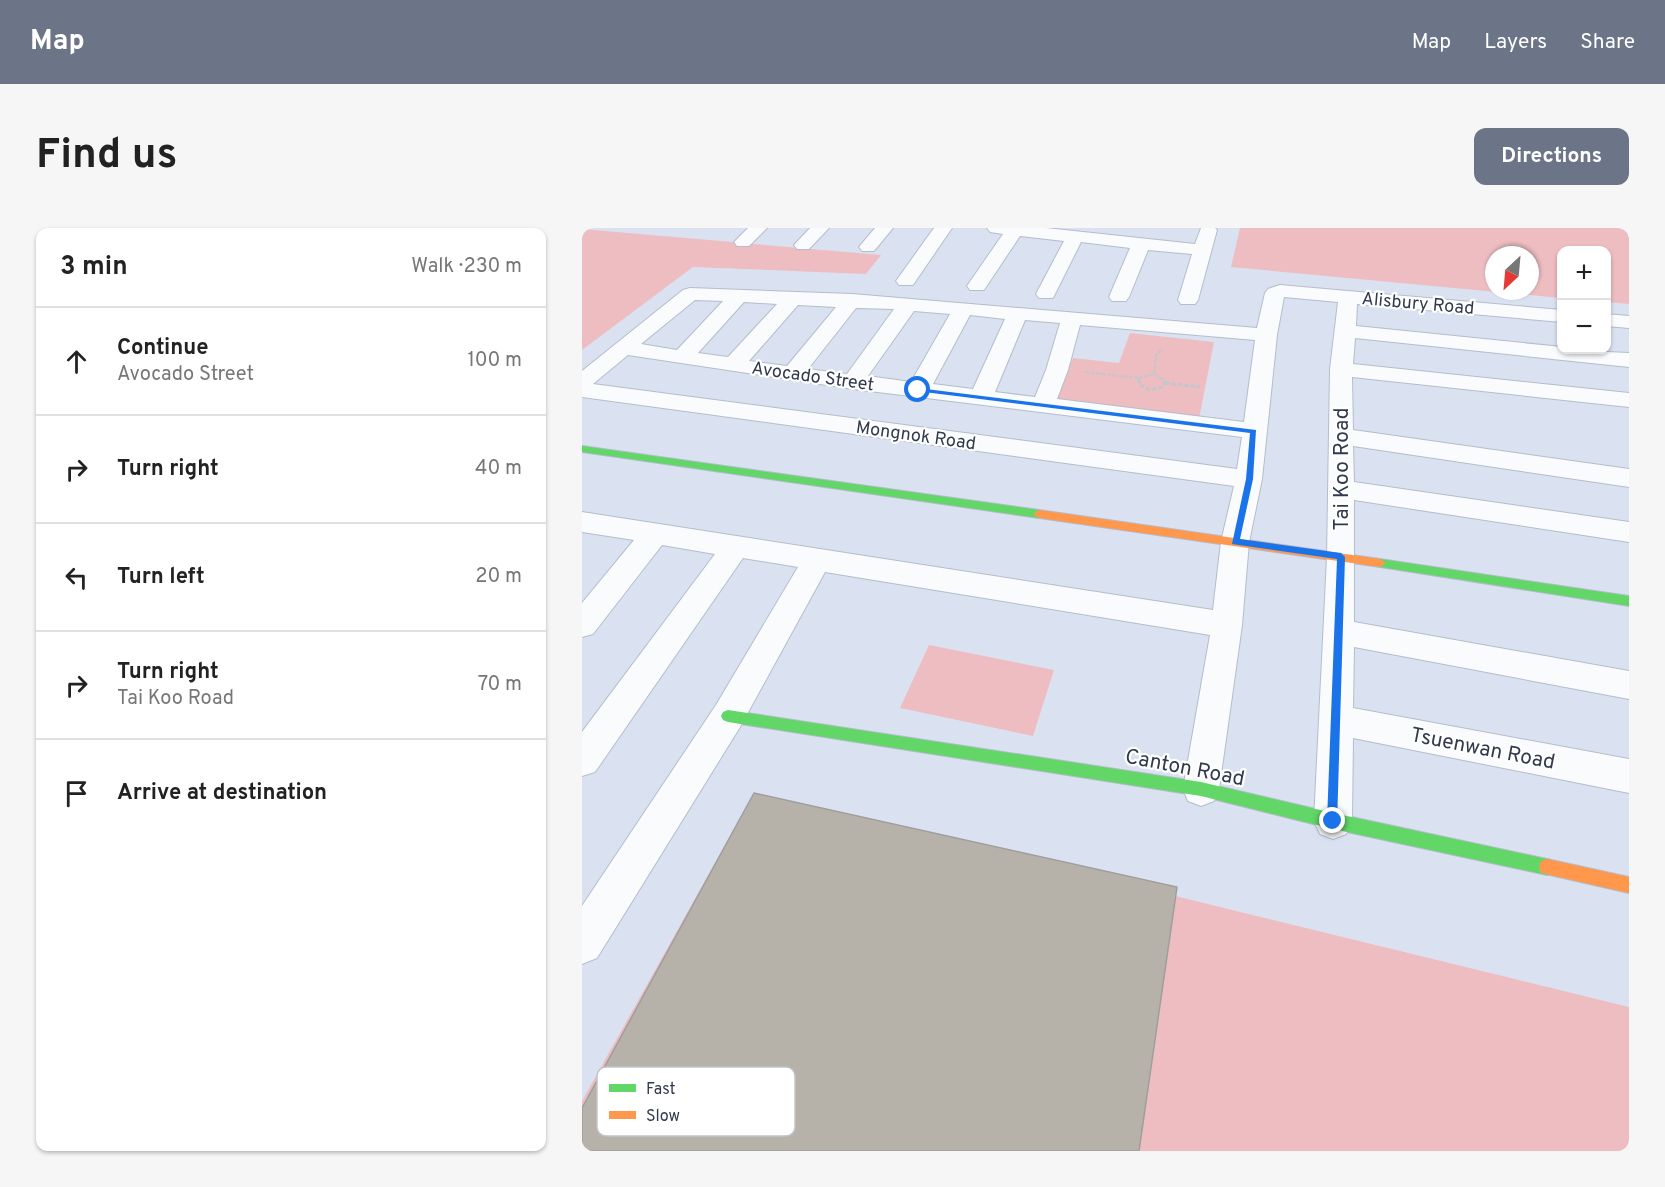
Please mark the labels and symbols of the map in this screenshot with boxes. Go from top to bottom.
north arrow [1485,246,1539,300]
street label: Alisbury Road [1361,288,1475,321]
street label: Avocado Street [750,358,875,397]
route start [904,376,930,402]
street label: Tai Koo Road [1329,408,1356,530]
street label: Mongnok Road [854,417,977,456]
street label: Tsuenwan Road [1408,722,1557,777]
street label: Canton Road [1123,744,1247,793]
route end [1319,807,1345,833]
legend [597,1067,795,1136]
text: Fast [646,1080,676,1100]
text: Slow [646,1107,680,1127]

